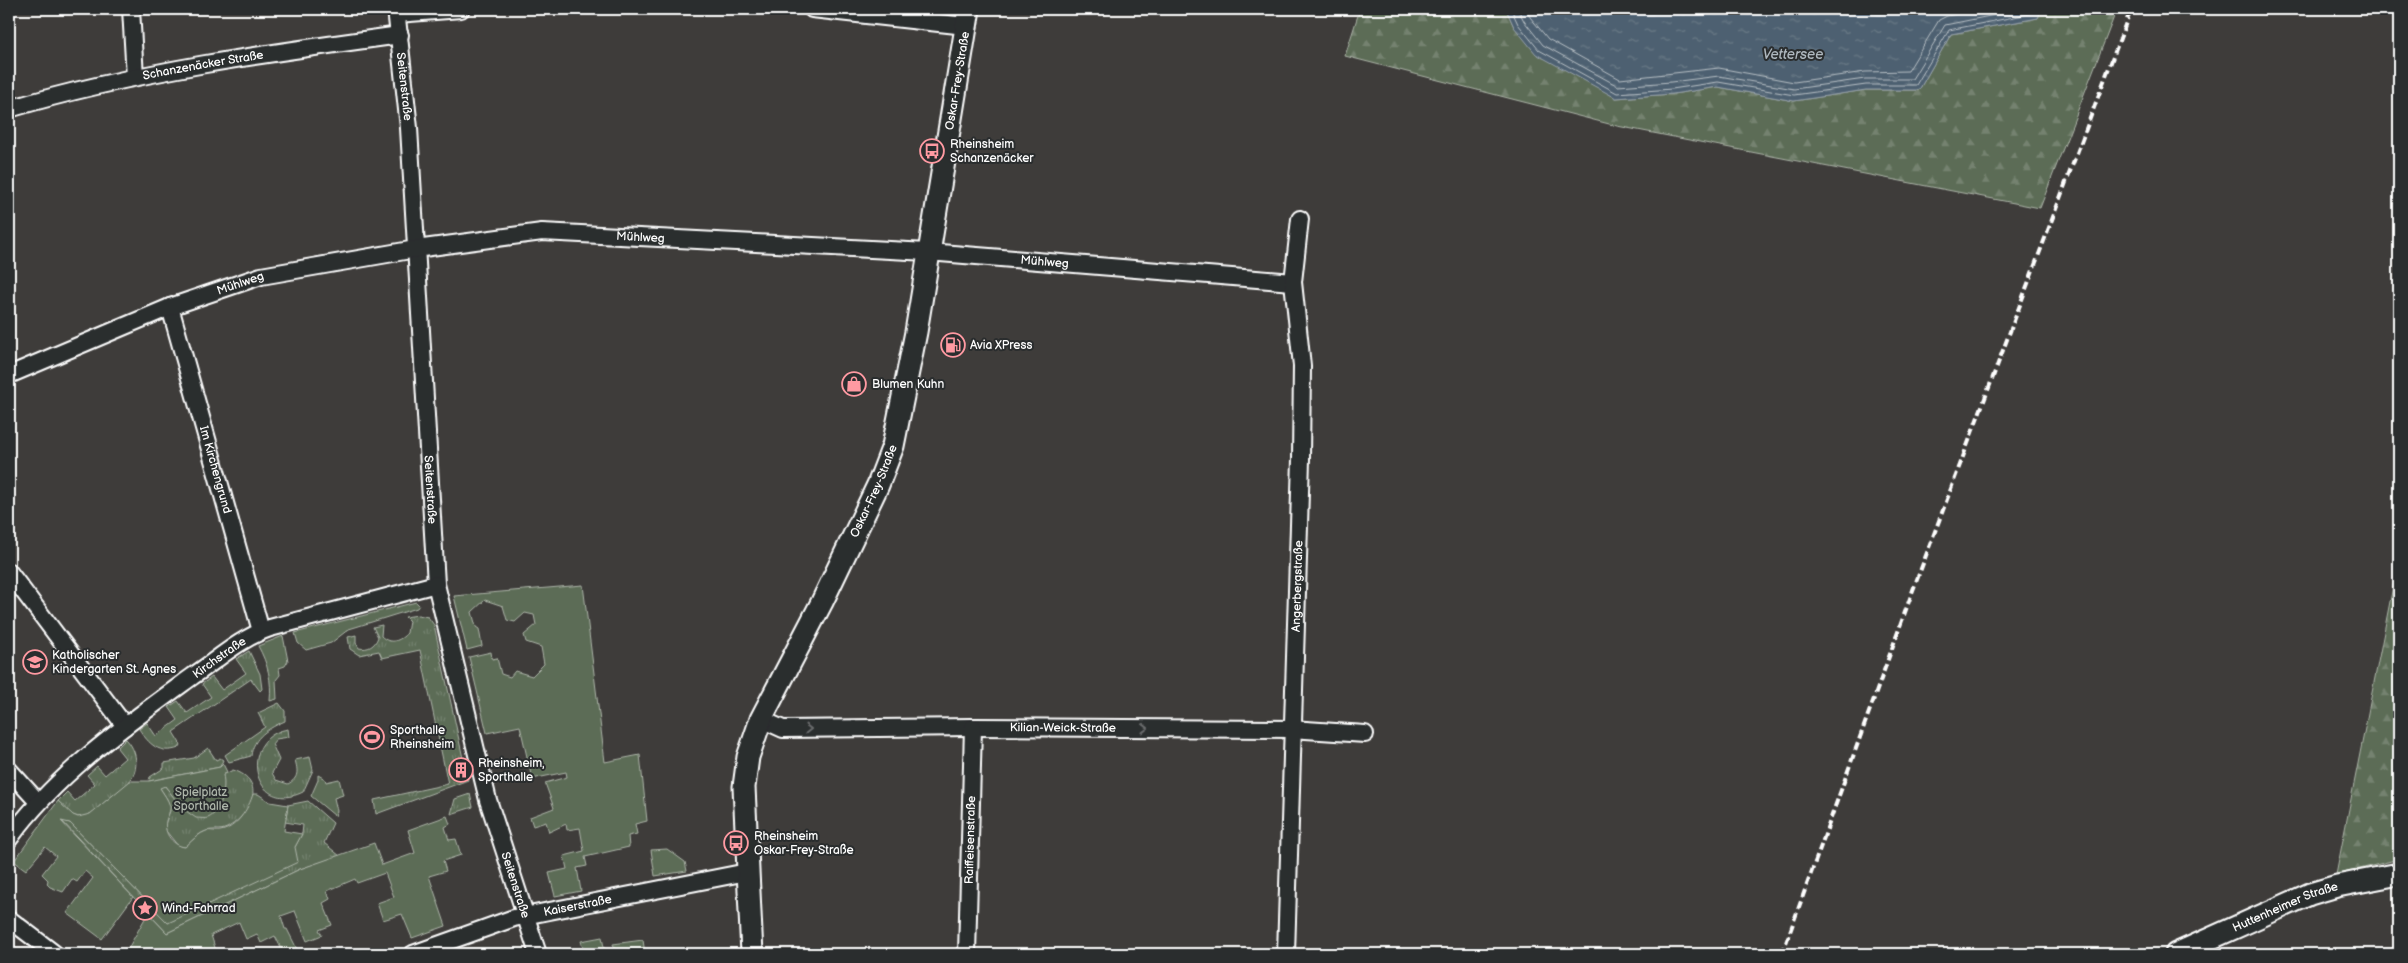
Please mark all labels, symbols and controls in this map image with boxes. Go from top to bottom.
street label: Oskar-Frey-Straße [942,30,973,131]
water label: Vettersee [1763,46,1823,63]
street label: Schanzenäcker Straße [141,47,264,83]
street label: Seitenstraße [393,52,416,122]
place label: Rheinsheim Schanzenäcker [950,137,1034,166]
bus stop icon: Rheinsheim Schanzenäcker [919,138,945,164]
street label: Mühlweg [616,228,665,246]
street label: Mühlweg [1020,252,1070,271]
street label: Mühlweg [215,268,266,298]
fuel station icon: Avia XPress [940,332,966,358]
place label: Avia XPress [970,338,1032,353]
shop icon: Blumen Kuhn [841,371,867,397]
place label: Blumen Kuhn [872,377,944,392]
street label: Im Kirchengrund [196,424,235,515]
street label: Oskar-Frey-Straße [847,443,900,540]
street label: Seitenstraße [421,455,440,524]
street label: Angerbergstraße [1288,540,1306,632]
street label: Kirchstraße [190,633,249,682]
place label: Katholischer Kindergarten St. Agnes [52,648,176,677]
school or university icon: Katholischer Kindergarten St. Agnes [22,649,48,675]
street label: Kilian-Weick-Straße [1010,720,1116,735]
place label: Sporthalle Rheinsheim [390,723,454,752]
one-way arrow [1142,723,1150,733]
sports icon: Sporthalle Rheinsheim [359,724,385,750]
one-way arrow [804,724,812,734]
place label: Rheinsheim, Sporthalle [478,756,544,785]
building icon: Rheinsheim, Sporthalle [448,757,474,783]
park label: Spielplatz Sporthalle [174,785,229,814]
street label: Raiffeisenstraße [961,796,979,884]
place label: Rheinsheim Oskar-Frey-Straße [754,829,854,858]
bus stop icon: Rheinsheim Oskar-Frey-Straße [723,830,749,856]
street label: Seitenstraße [498,850,533,920]
street label: Huttenheimer Straße [2230,879,2340,935]
street label: Kaiserstraße [542,891,613,919]
place icon: Wind-Fahrrad [132,895,158,921]
place label: Wind-Fahrrad [162,901,236,916]

